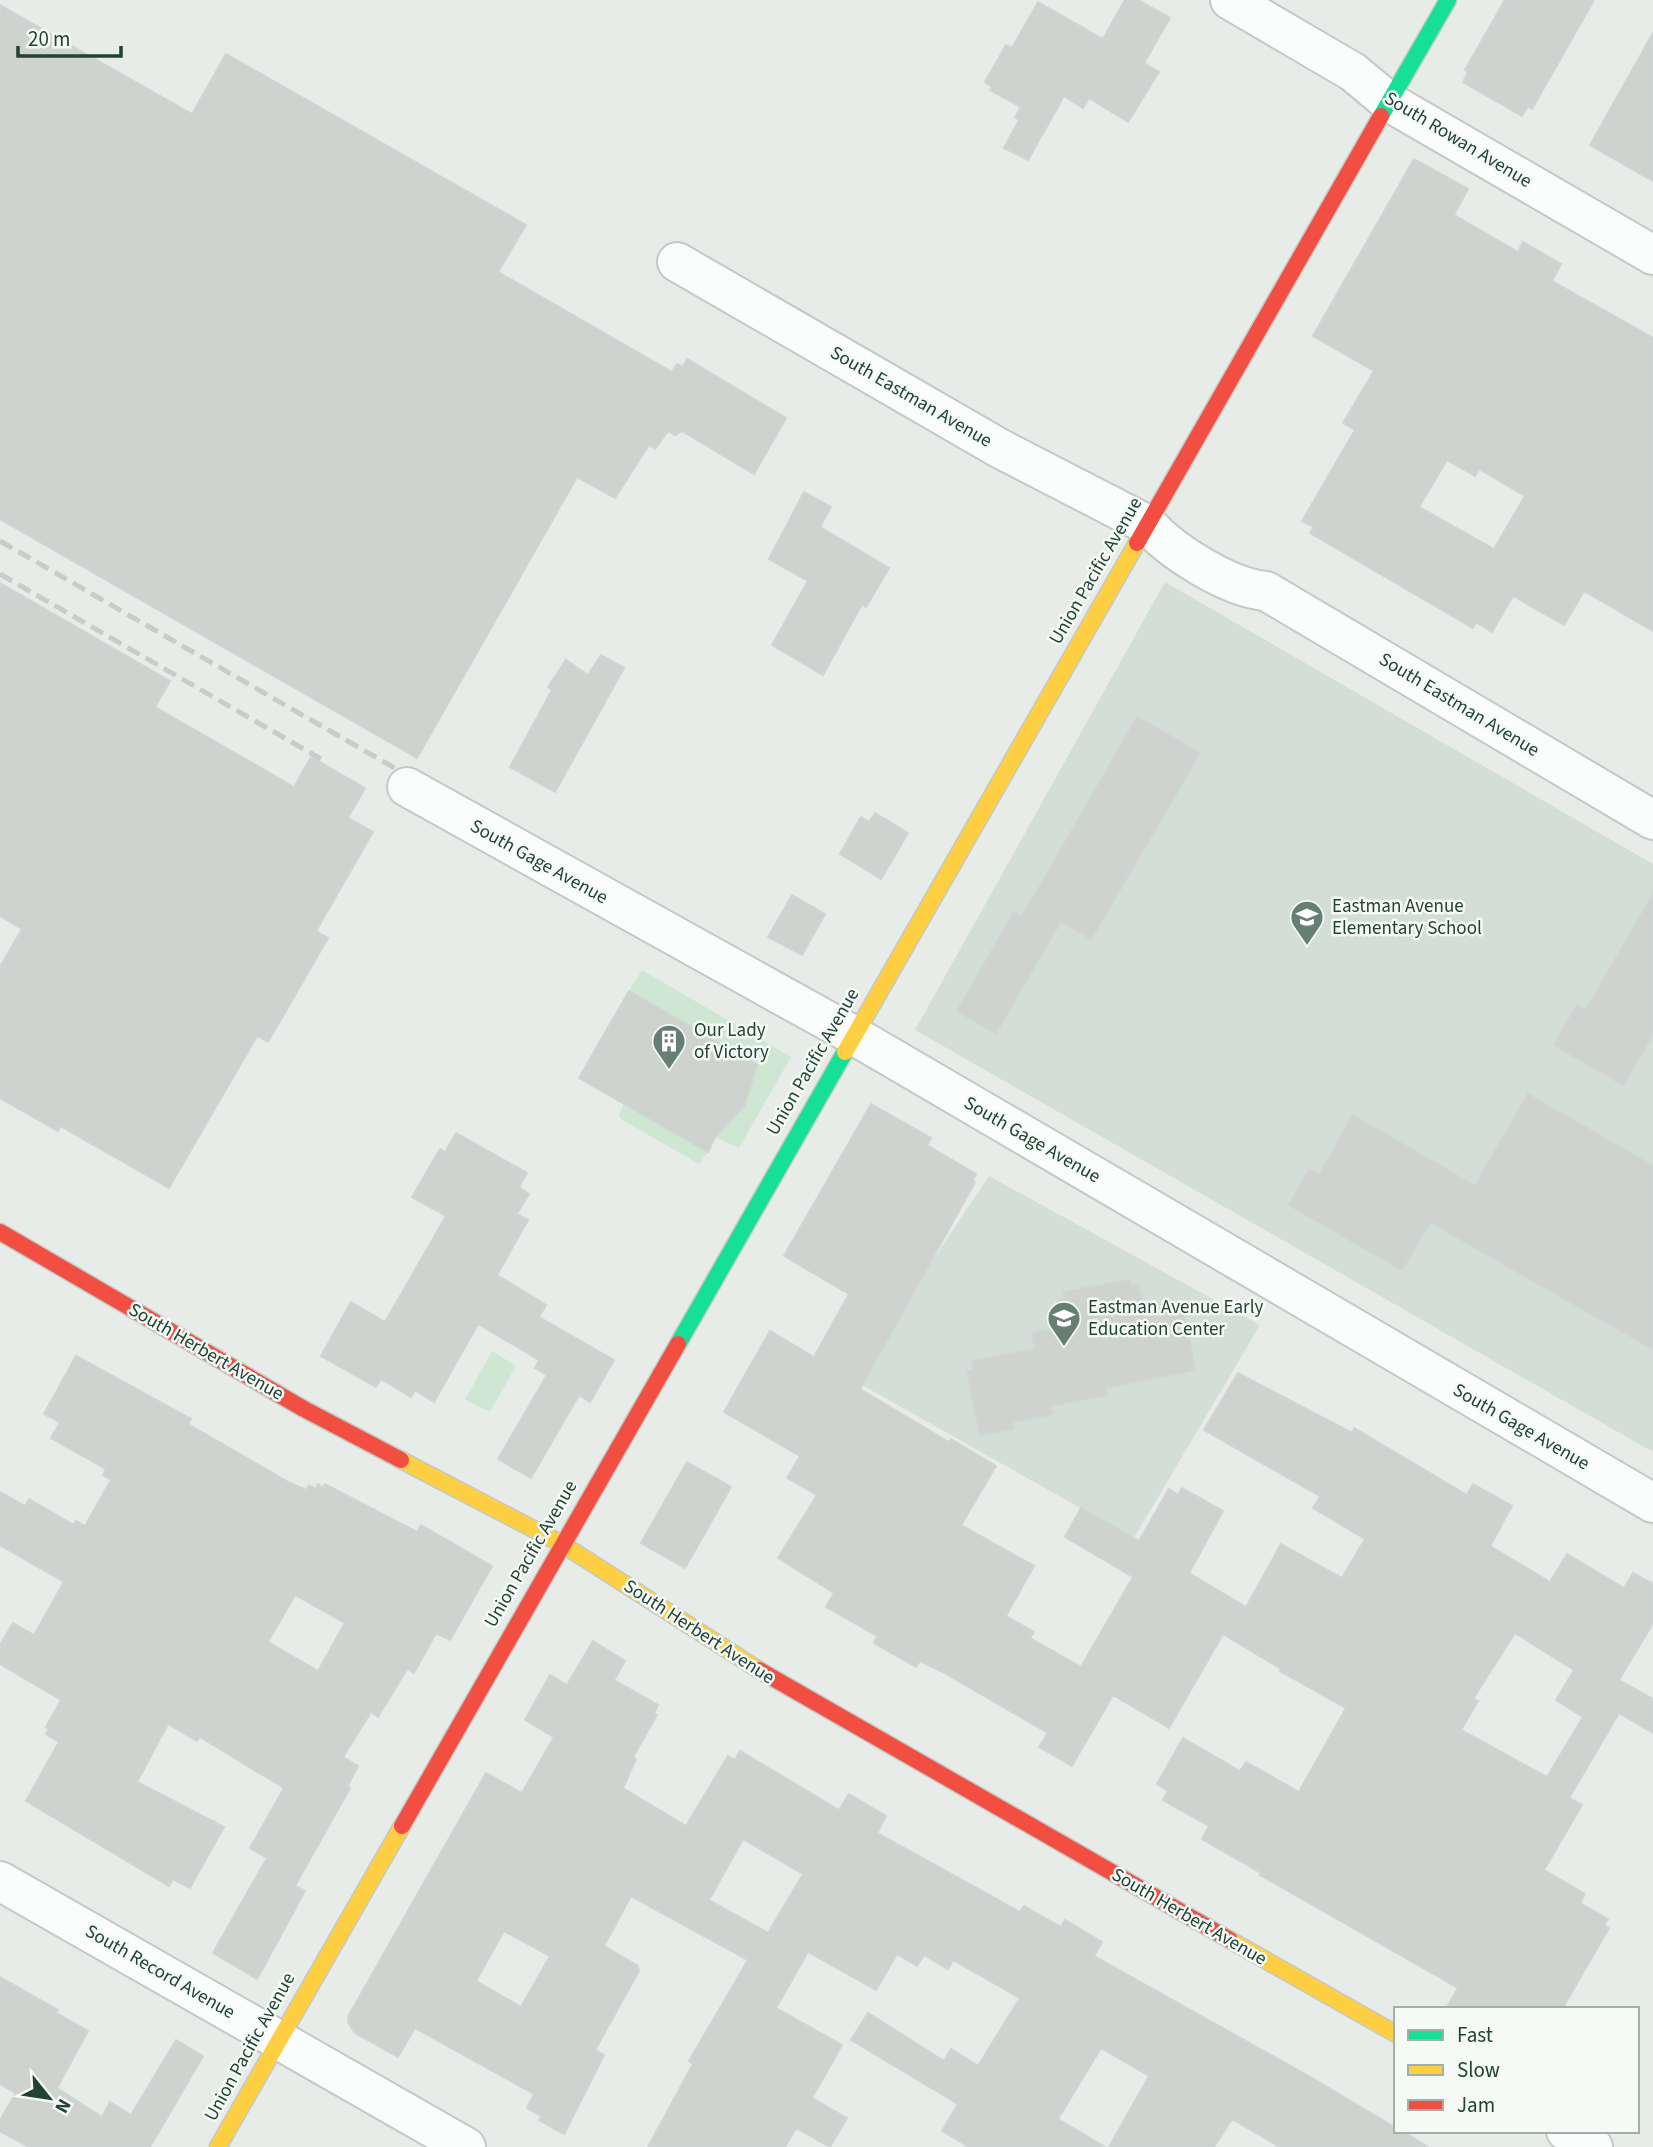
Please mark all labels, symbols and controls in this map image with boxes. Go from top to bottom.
scale bar [18,14,121,58]
text: 20 m [28,24,70,54]
street label: South Rowan Avenue [1379,85,1537,195]
street label: South Eastman Avenue [825,340,997,454]
street label: Union Pacific Avenue [1043,492,1149,650]
street label: South Eastman Avenue [1374,646,1544,764]
street label: South Gage Avenue [465,813,613,911]
place label: Eastman Avenue Elementary School [1332,893,1482,942]
school or university icon: Eastman Avenue Elementary School [1288,898,1326,947]
street label: Union Pacific Avenue [760,983,866,1141]
place label: Our Lady of Victory [694,1017,769,1066]
building icon: Our Lady of Victory [650,1022,688,1071]
street label: South Gage Avenue [959,1090,1105,1190]
place label: Eastman Avenue Early Education Center [1088,1294,1263,1343]
street label: South Herbert Avenue [123,1297,289,1407]
school or university icon: Eastman Avenue Early Education Center [1045,1299,1083,1348]
street label: South Gage Avenue [1448,1377,1594,1477]
street label: Union Pacific Avenue [478,1475,584,1633]
street label: South Herbert Avenue [618,1573,780,1691]
street label: South Herbert Avenue [1106,1862,1272,1972]
street label: South Record Avenue [80,1918,240,2026]
street label: Union Pacific Avenue [198,1968,302,2126]
legend [1394,2007,1639,2133]
text: Fast [1457,2020,1493,2050]
text: Slow [1457,2055,1500,2085]
north arrow [14,2063,84,2133]
text: Jam [1457,2090,1495,2120]
text: N [48,2094,77,2118]

